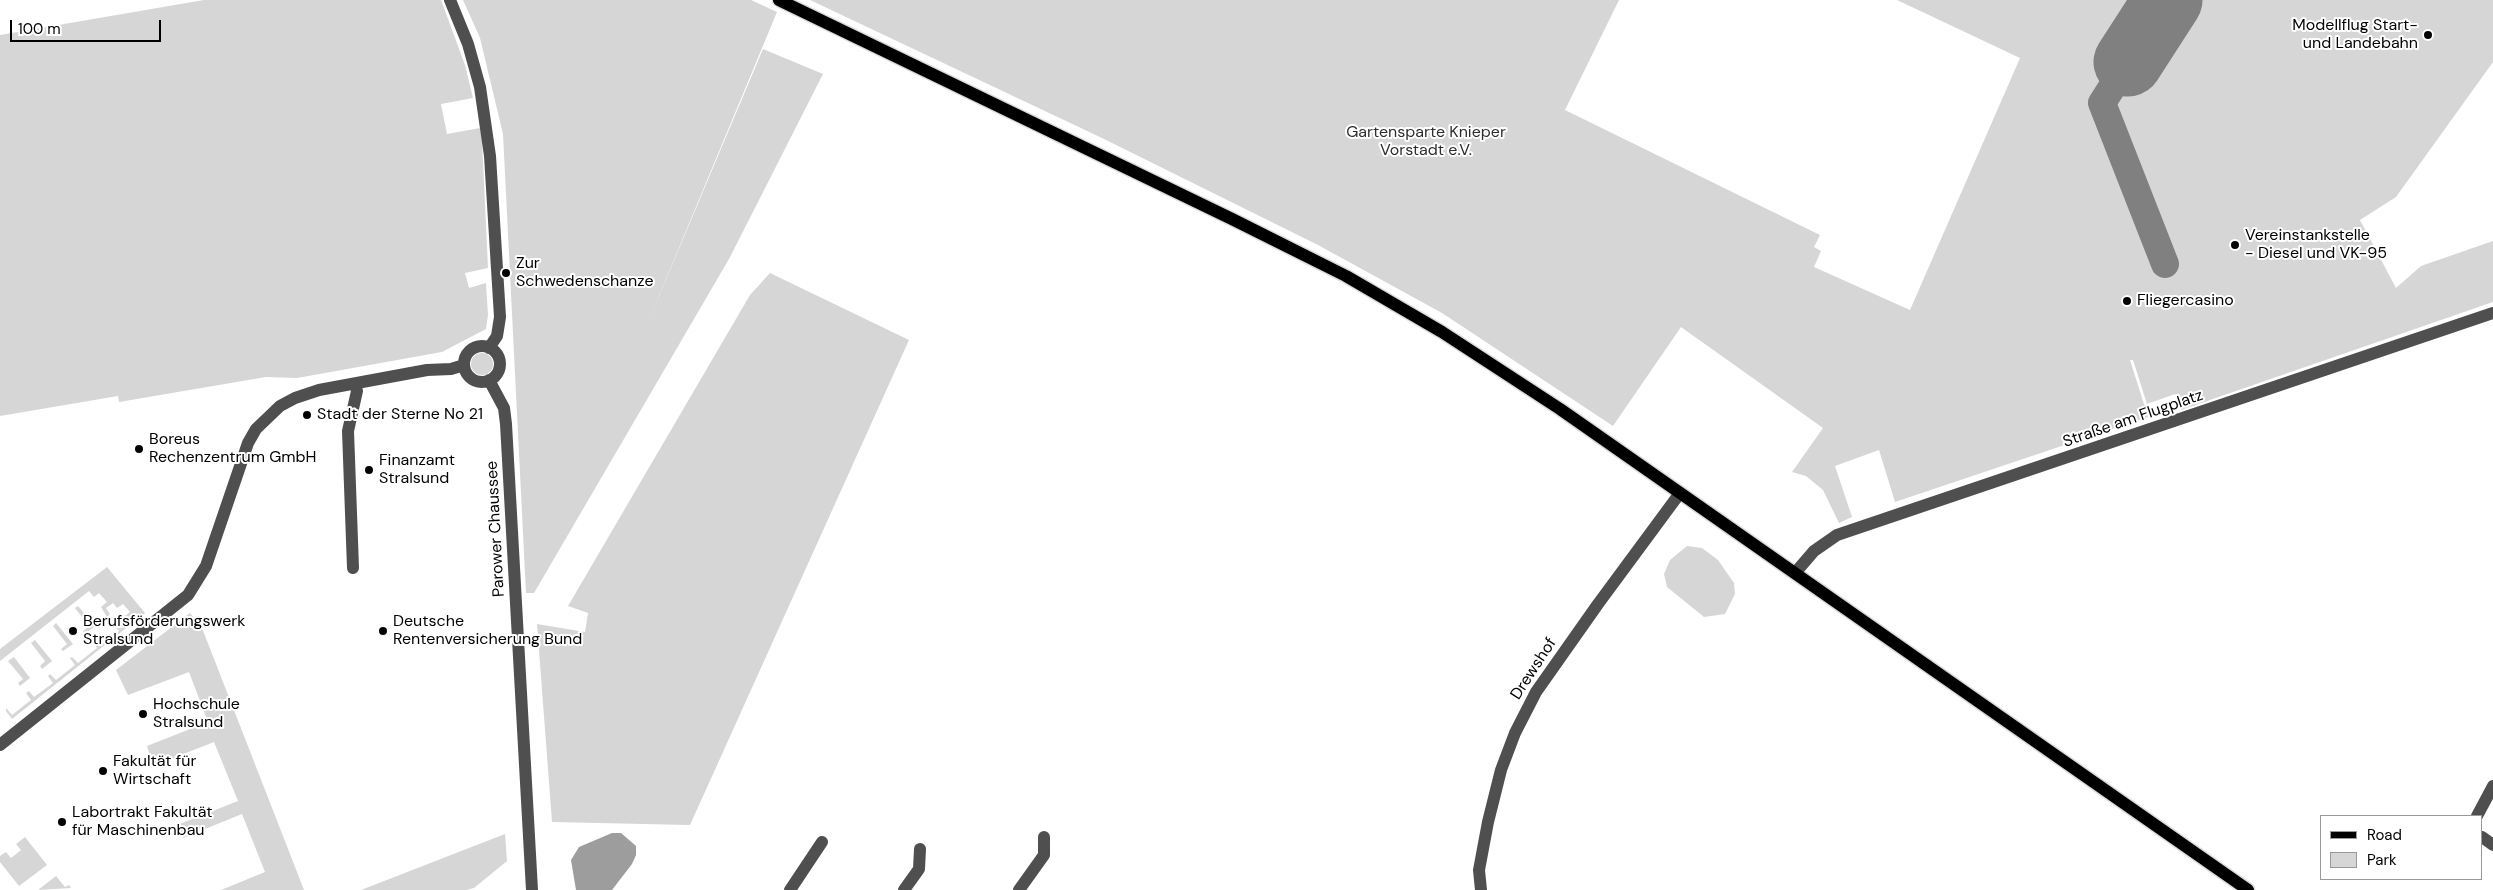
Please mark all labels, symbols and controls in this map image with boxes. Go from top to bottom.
scale bar [12,10,164,42]
place label: Modellflug Start- und Landebahn [2292,16,2418,54]
text: 100 m [18,19,61,39]
marker: Modellflug Start- und Landebahn [2422,29,2434,41]
park label: Gartensparte Knieper Vorstadt e.V. [1346,123,1506,161]
place label: Vereinstankstelle - Diesel und VK-95 [2245,226,2387,264]
marker: Vereinstankstelle - Diesel und VK-95 [2229,239,2241,251]
place label: Zur Schwedenschanze [516,254,654,292]
marker: Zur Schwedenschanze [500,267,512,279]
place label: Fliegercasino [2137,291,2234,311]
marker: Fliegercasino [2121,295,2133,307]
street label: Straße am Flugplatz [2060,386,2206,452]
place label: Stadt der Sterne No 21 [317,405,483,425]
marker: Stadt der Sterne No 21 [301,409,313,421]
place label: Boreus Rechenzentrum GmbH [149,430,317,468]
marker: Boreus Rechenzentrum GmbH [133,443,145,455]
place label: Finanzamt Stralsund [379,451,455,489]
street label: Parower Chaussee [483,460,509,598]
marker: Finanzamt Stralsund [363,464,375,476]
place label: Berufsförderungswerk Stralsund [83,612,245,650]
place label: Deutsche Rentenversicherung Bund [393,612,582,650]
marker: Berufsförderungswerk Stralsund [67,625,79,637]
marker: Deutsche Rentenversicherung Bund [377,625,389,637]
street label: Drewshof [1507,635,1561,703]
place label: Hochschule Stralsund [153,695,240,733]
marker: Hochschule Stralsund [137,708,149,720]
place label: Fakultät für Wirtschaft [113,752,196,790]
marker: Fakultät für Wirtschaft [97,765,109,777]
place label: Labortrakt Fakultät für Maschinenbau [72,803,213,841]
legend [2320,815,2483,880]
marker: Labortrakt Fakultät für Maschinenbau [56,816,68,828]
text: Road [2367,825,2402,845]
text: Park [2367,850,2397,870]

